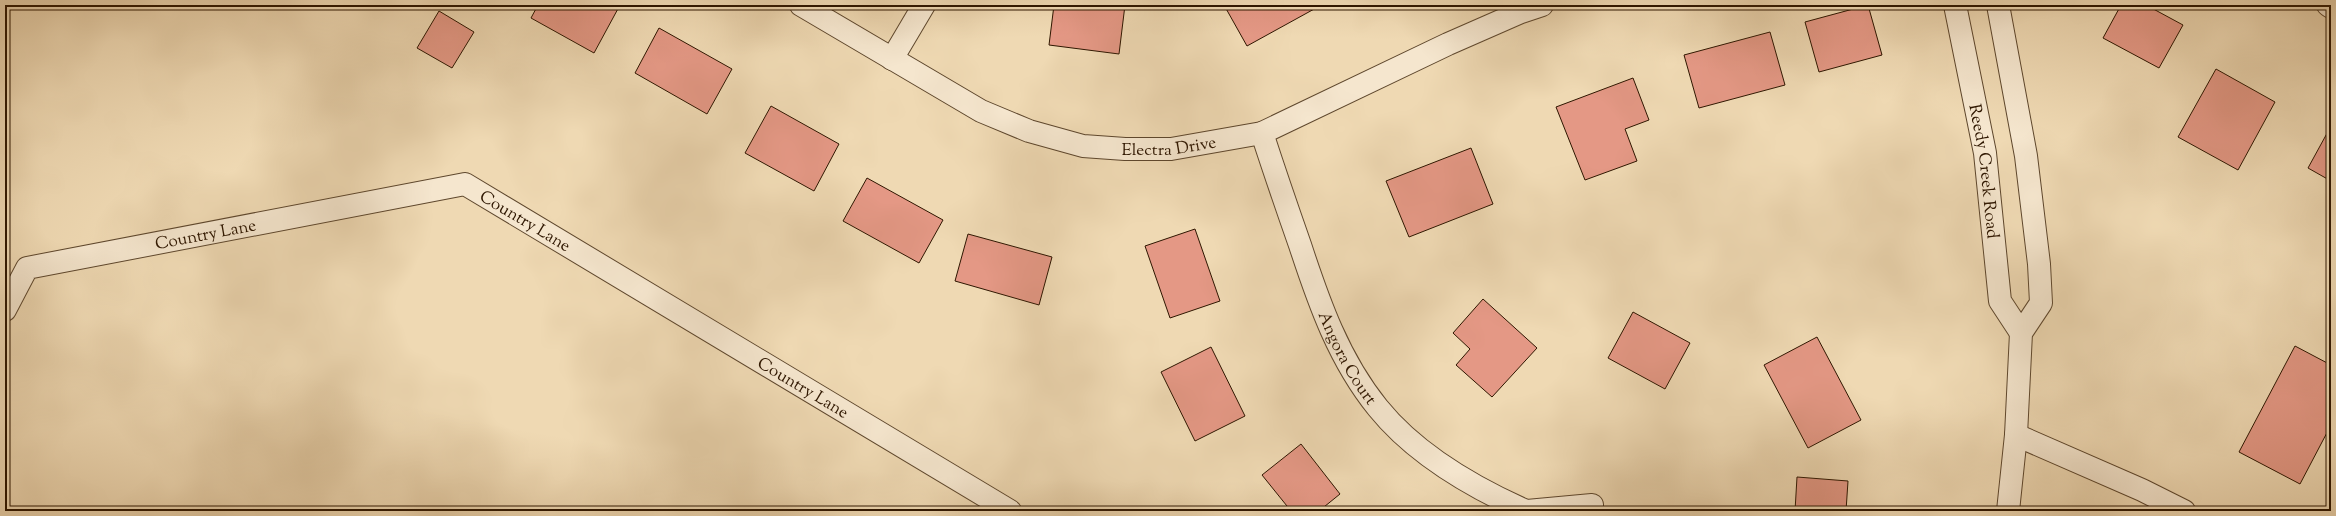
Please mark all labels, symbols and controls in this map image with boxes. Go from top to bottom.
street label: Reedy Creek Road [1961,102,2004,240]
street label: Electra Drive [1121,131,1218,163]
street label: Country Lane [474,185,575,259]
street label: Country Lane [153,214,258,257]
street label: Angora Court [1311,308,1382,411]
street label: Country Lane [752,352,853,425]

